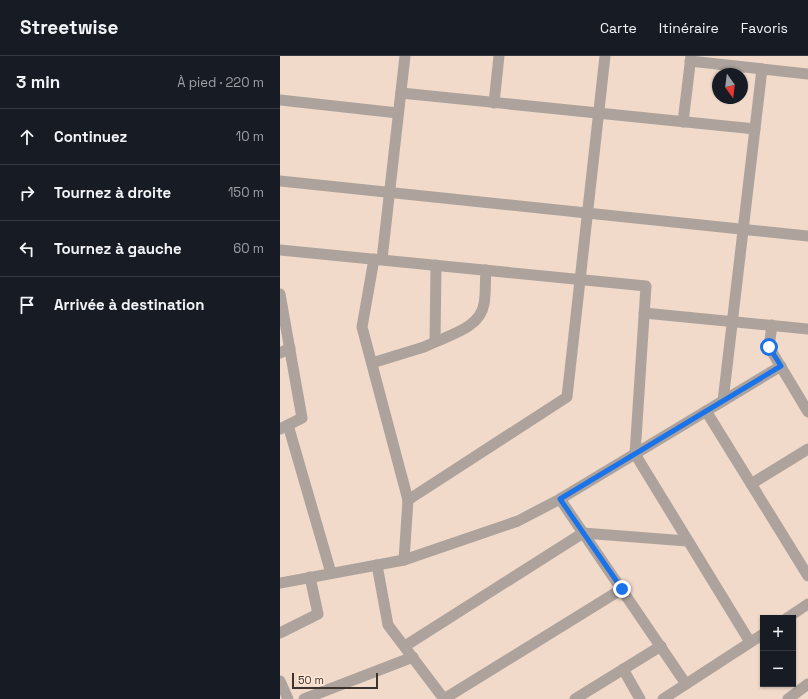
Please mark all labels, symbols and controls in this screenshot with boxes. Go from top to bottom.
text: Streetwise [20,15,119,40]
text: Carte [600,19,637,37]
text: Itinéraire [659,19,719,37]
text: Favoris [741,19,788,37]
north arrow [712,68,748,104]
text: 3 min [16,71,60,93]
text: À pied · 220 m [177,74,264,91]
icon: ahead [16,126,38,148]
text: Continuez [54,127,127,146]
text: 10 m [236,128,264,145]
icon: right [16,182,38,204]
text: Tournez à droite [54,183,171,202]
text: 150 m [228,184,264,201]
icon: left [16,238,38,260]
text: Tournez à gauche [54,239,182,258]
text: 60 m [233,240,264,257]
icon: arrive [16,294,38,316]
text: Arrivée à destination [54,295,204,314]
route start [760,338,778,356]
route end [613,580,631,598]
map controls [760,615,796,687]
button: + [760,615,796,651]
button: − [760,651,796,687]
scale bar [292,671,378,690]
text: 50 m [298,673,324,687]

